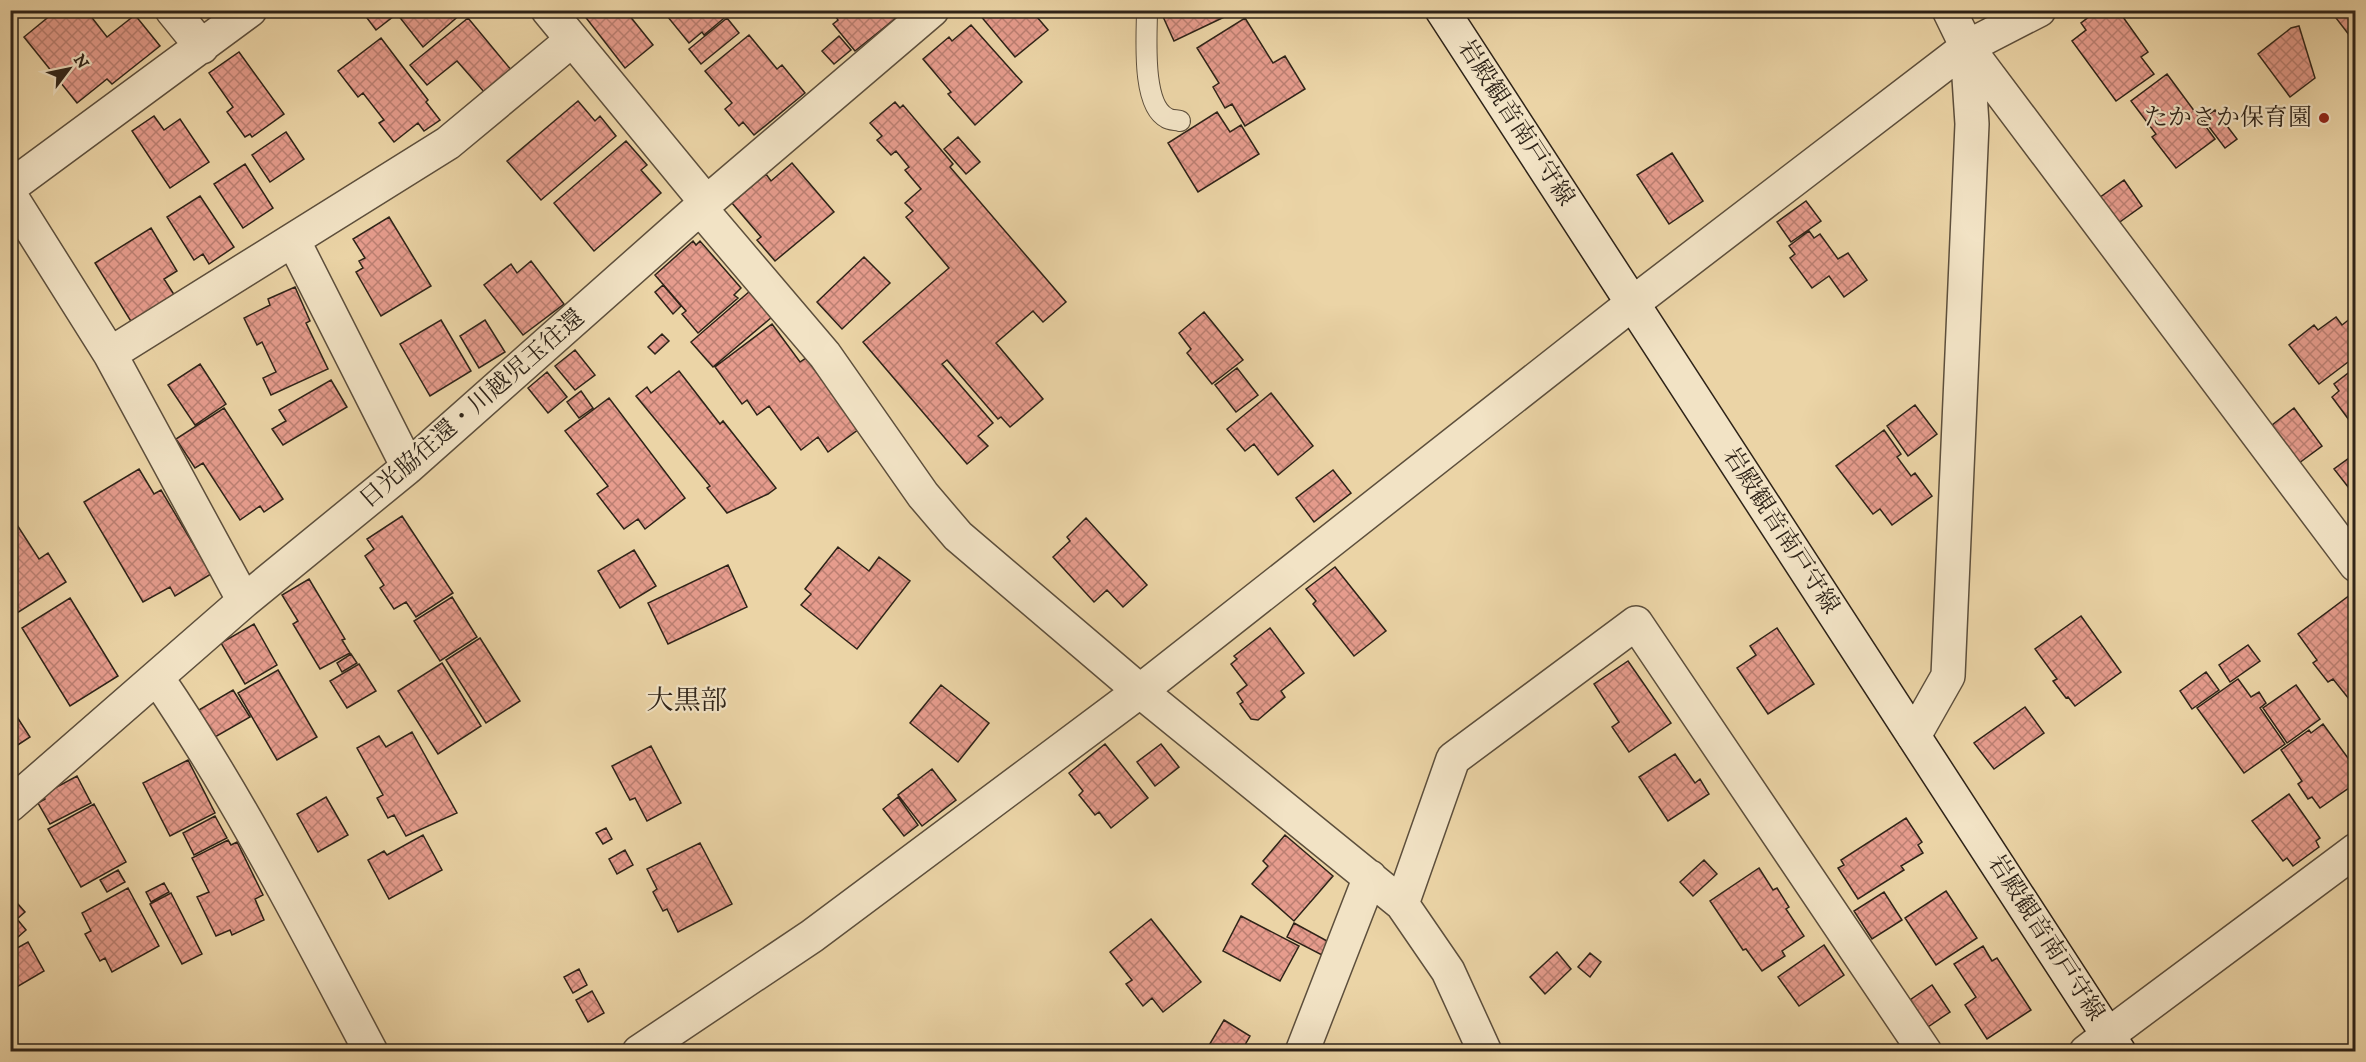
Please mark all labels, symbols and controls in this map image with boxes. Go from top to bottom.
street label: 岩殿観音南戸守線 [1451,34,1581,212]
north arrow [39,39,99,99]
text: N [69,51,93,72]
place label: たかさか保育園 [2144,103,2312,133]
marker: たかさか保育園 [2317,111,2331,125]
street label: 日光脇往還・川越児玉往還 [353,303,591,515]
street label: 岩殿観音南戸守線 [1716,442,1846,620]
district label: 大黒部 [647,684,728,718]
street label: 岩殿観音南戸守線 [1981,849,2111,1027]

